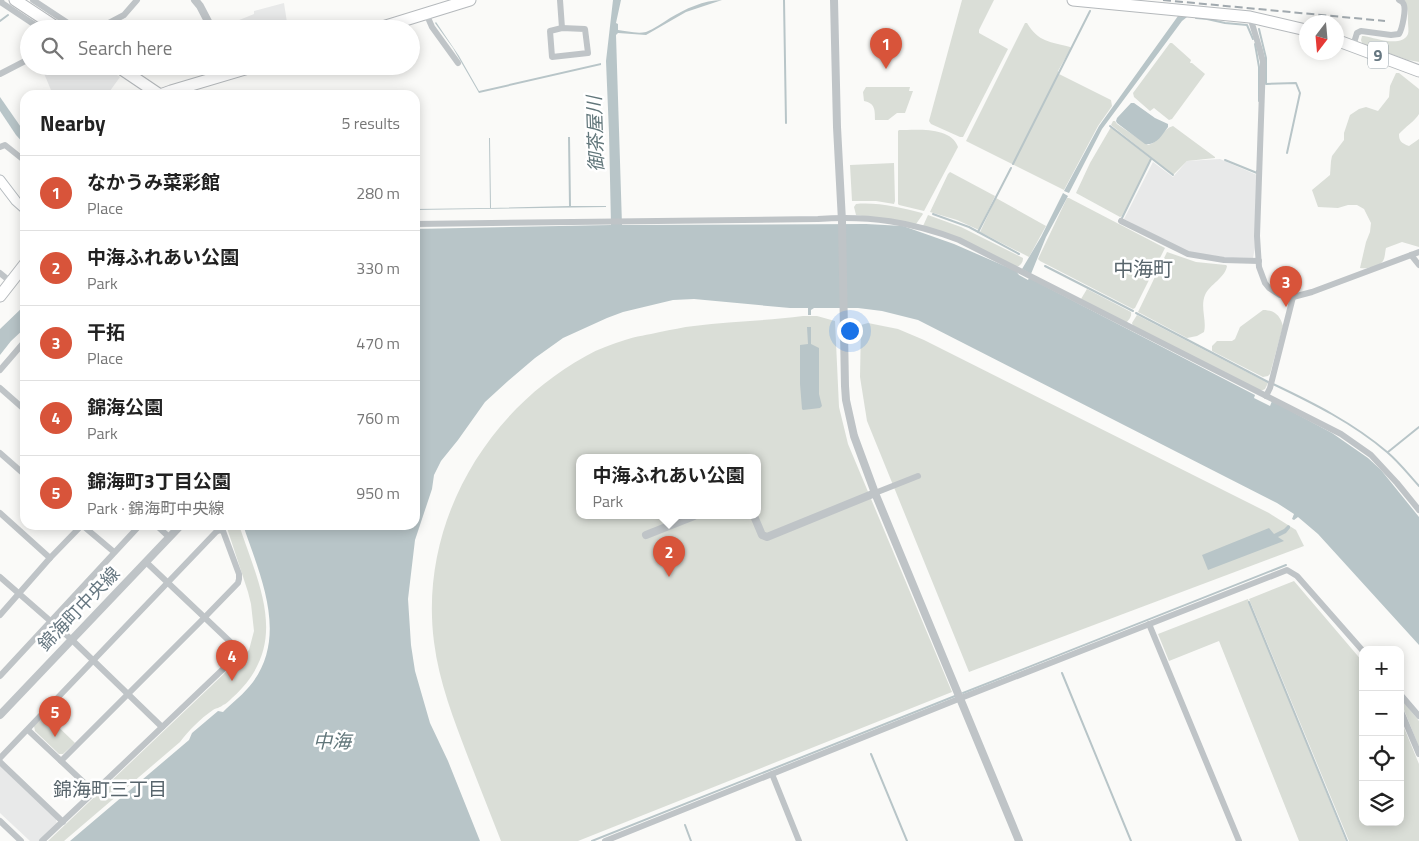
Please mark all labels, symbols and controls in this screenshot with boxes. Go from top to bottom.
north arrow [1299,15,1344,60]
search box [20,20,420,75]
pin: 1 [870,28,902,69]
text: Search here [78,33,172,62]
icon: search [38,34,66,62]
road number: 9 [1368,42,1388,68]
water label: 御茶屋川 [579,94,610,173]
text: Nearby [40,107,105,139]
text: 5 results [341,111,400,135]
text: なかうみ菜彩館 [87,167,220,196]
text: 1 [52,181,60,205]
text: 280 m [356,181,400,205]
text: Place [87,196,123,220]
text: 中海ふれあい公園 [87,242,239,271]
district label: 中海町 [1113,253,1173,284]
text: 2 [52,256,60,280]
text: 330 m [356,256,400,280]
pin: 3 [1270,266,1302,307]
text: Park [87,271,118,295]
text: 干拓 [87,317,125,346]
your location [837,318,863,344]
text: 3 [52,331,60,355]
text: 470 m [356,331,400,355]
text: Place [87,346,123,370]
text: 錦海公園 [87,392,163,421]
text: 4 [52,406,60,430]
text: 760 m [356,406,400,430]
text: Park [87,421,118,445]
popup [576,454,761,519]
text: 中海ふれあい公園 [592,460,745,489]
text: 錦海町3丁目公園 [87,466,231,495]
text: 5 [52,481,60,505]
text: 950 m [356,481,400,505]
text: Park [592,489,623,513]
text: Park · 錦海町中央線 [87,496,224,520]
pin: 2 [653,536,685,577]
street label: 錦海町中央線 [31,560,126,657]
pin: 4 [216,640,248,681]
map controls [1359,646,1404,826]
button: + [1359,646,1404,691]
button: − [1359,691,1404,736]
pin: 5 [39,696,71,737]
water label: 中海 [313,726,354,755]
button: locate [1359,736,1404,781]
district label: 錦海町三丁目 [53,774,167,803]
button: layers [1359,781,1404,826]

